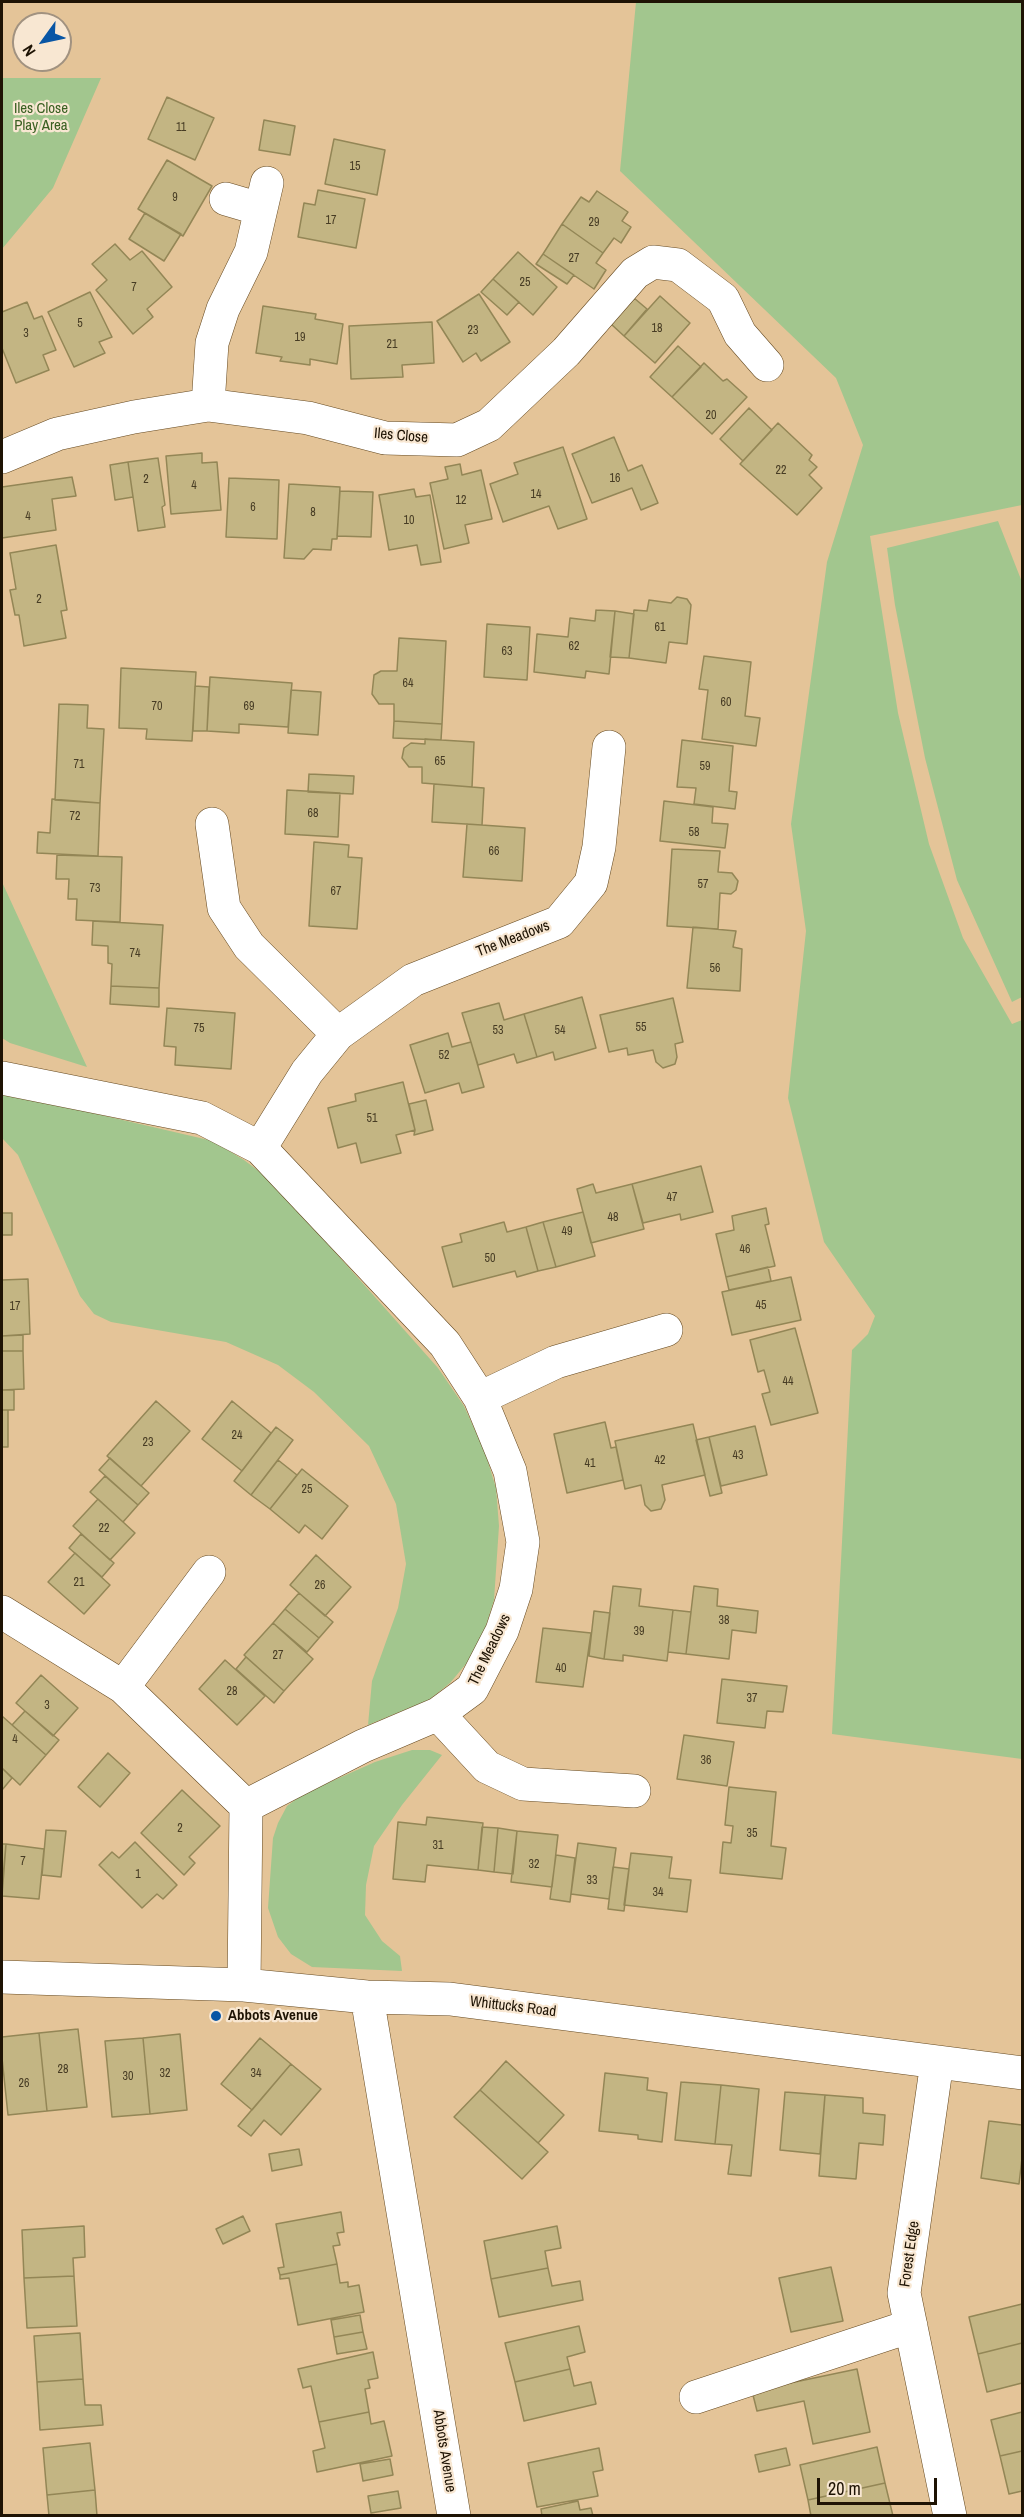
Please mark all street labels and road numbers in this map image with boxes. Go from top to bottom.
street label: Iles Close [373,425,429,447]
street label: The Meadows [474,917,552,961]
street label: The Meadows [465,1611,515,1689]
street label: Whittucks Road [469,1993,557,2021]
street label: Forest Edge [896,2220,924,2288]
street label: Abbots Avenue [429,2408,459,2494]

